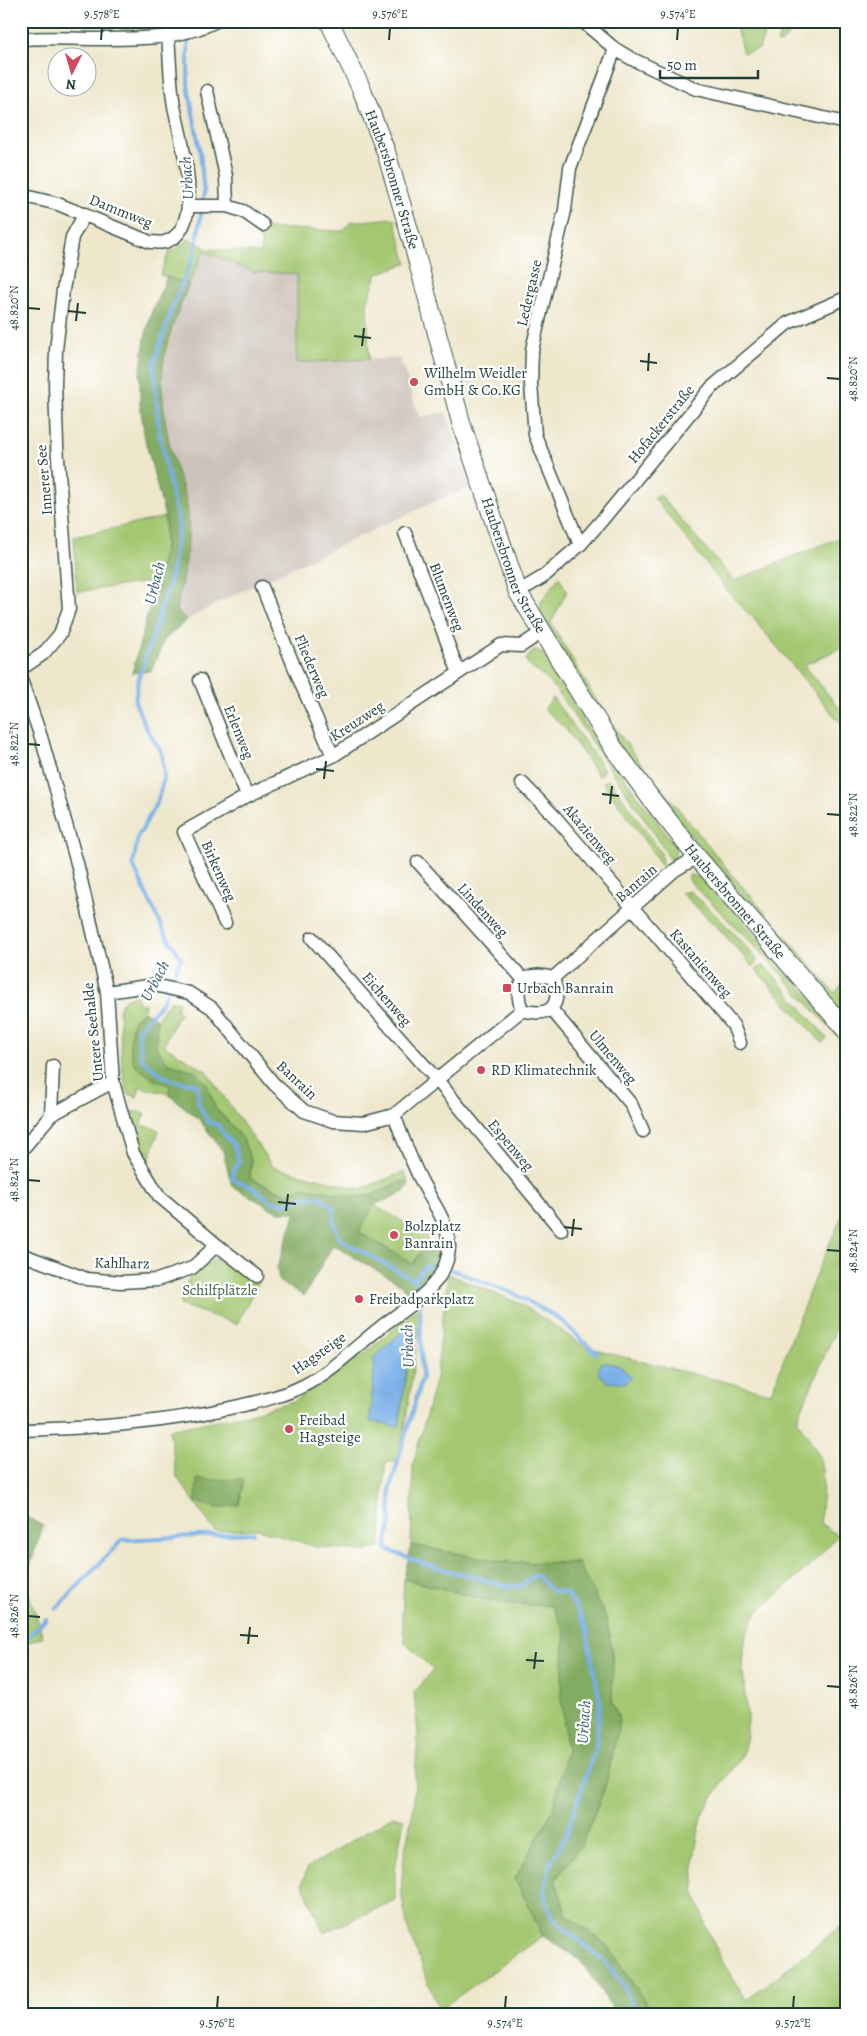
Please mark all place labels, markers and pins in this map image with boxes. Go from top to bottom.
place label: Wilhelm Weidler GmbH & Co.KG [423,363,527,400]
marker: Wilhelm Weidler GmbH & Co.KG [408,376,420,388]
place label: Urbach Banrain [517,978,614,998]
marker: Urbach Banrain [501,982,513,994]
place label: RD Klimatechnik [491,1060,597,1080]
marker: RD Klimatechnik [475,1064,487,1076]
place label: Bolzplatz Banrain [404,1216,461,1253]
marker: Bolzplatz Banrain [388,1229,400,1241]
place label: Freibadparkplatz [369,1289,474,1309]
marker: Freibadparkplatz [353,1293,365,1305]
place label: Freibad Hagsteige [299,1410,361,1447]
marker: Freibad Hagsteige [283,1423,295,1435]

